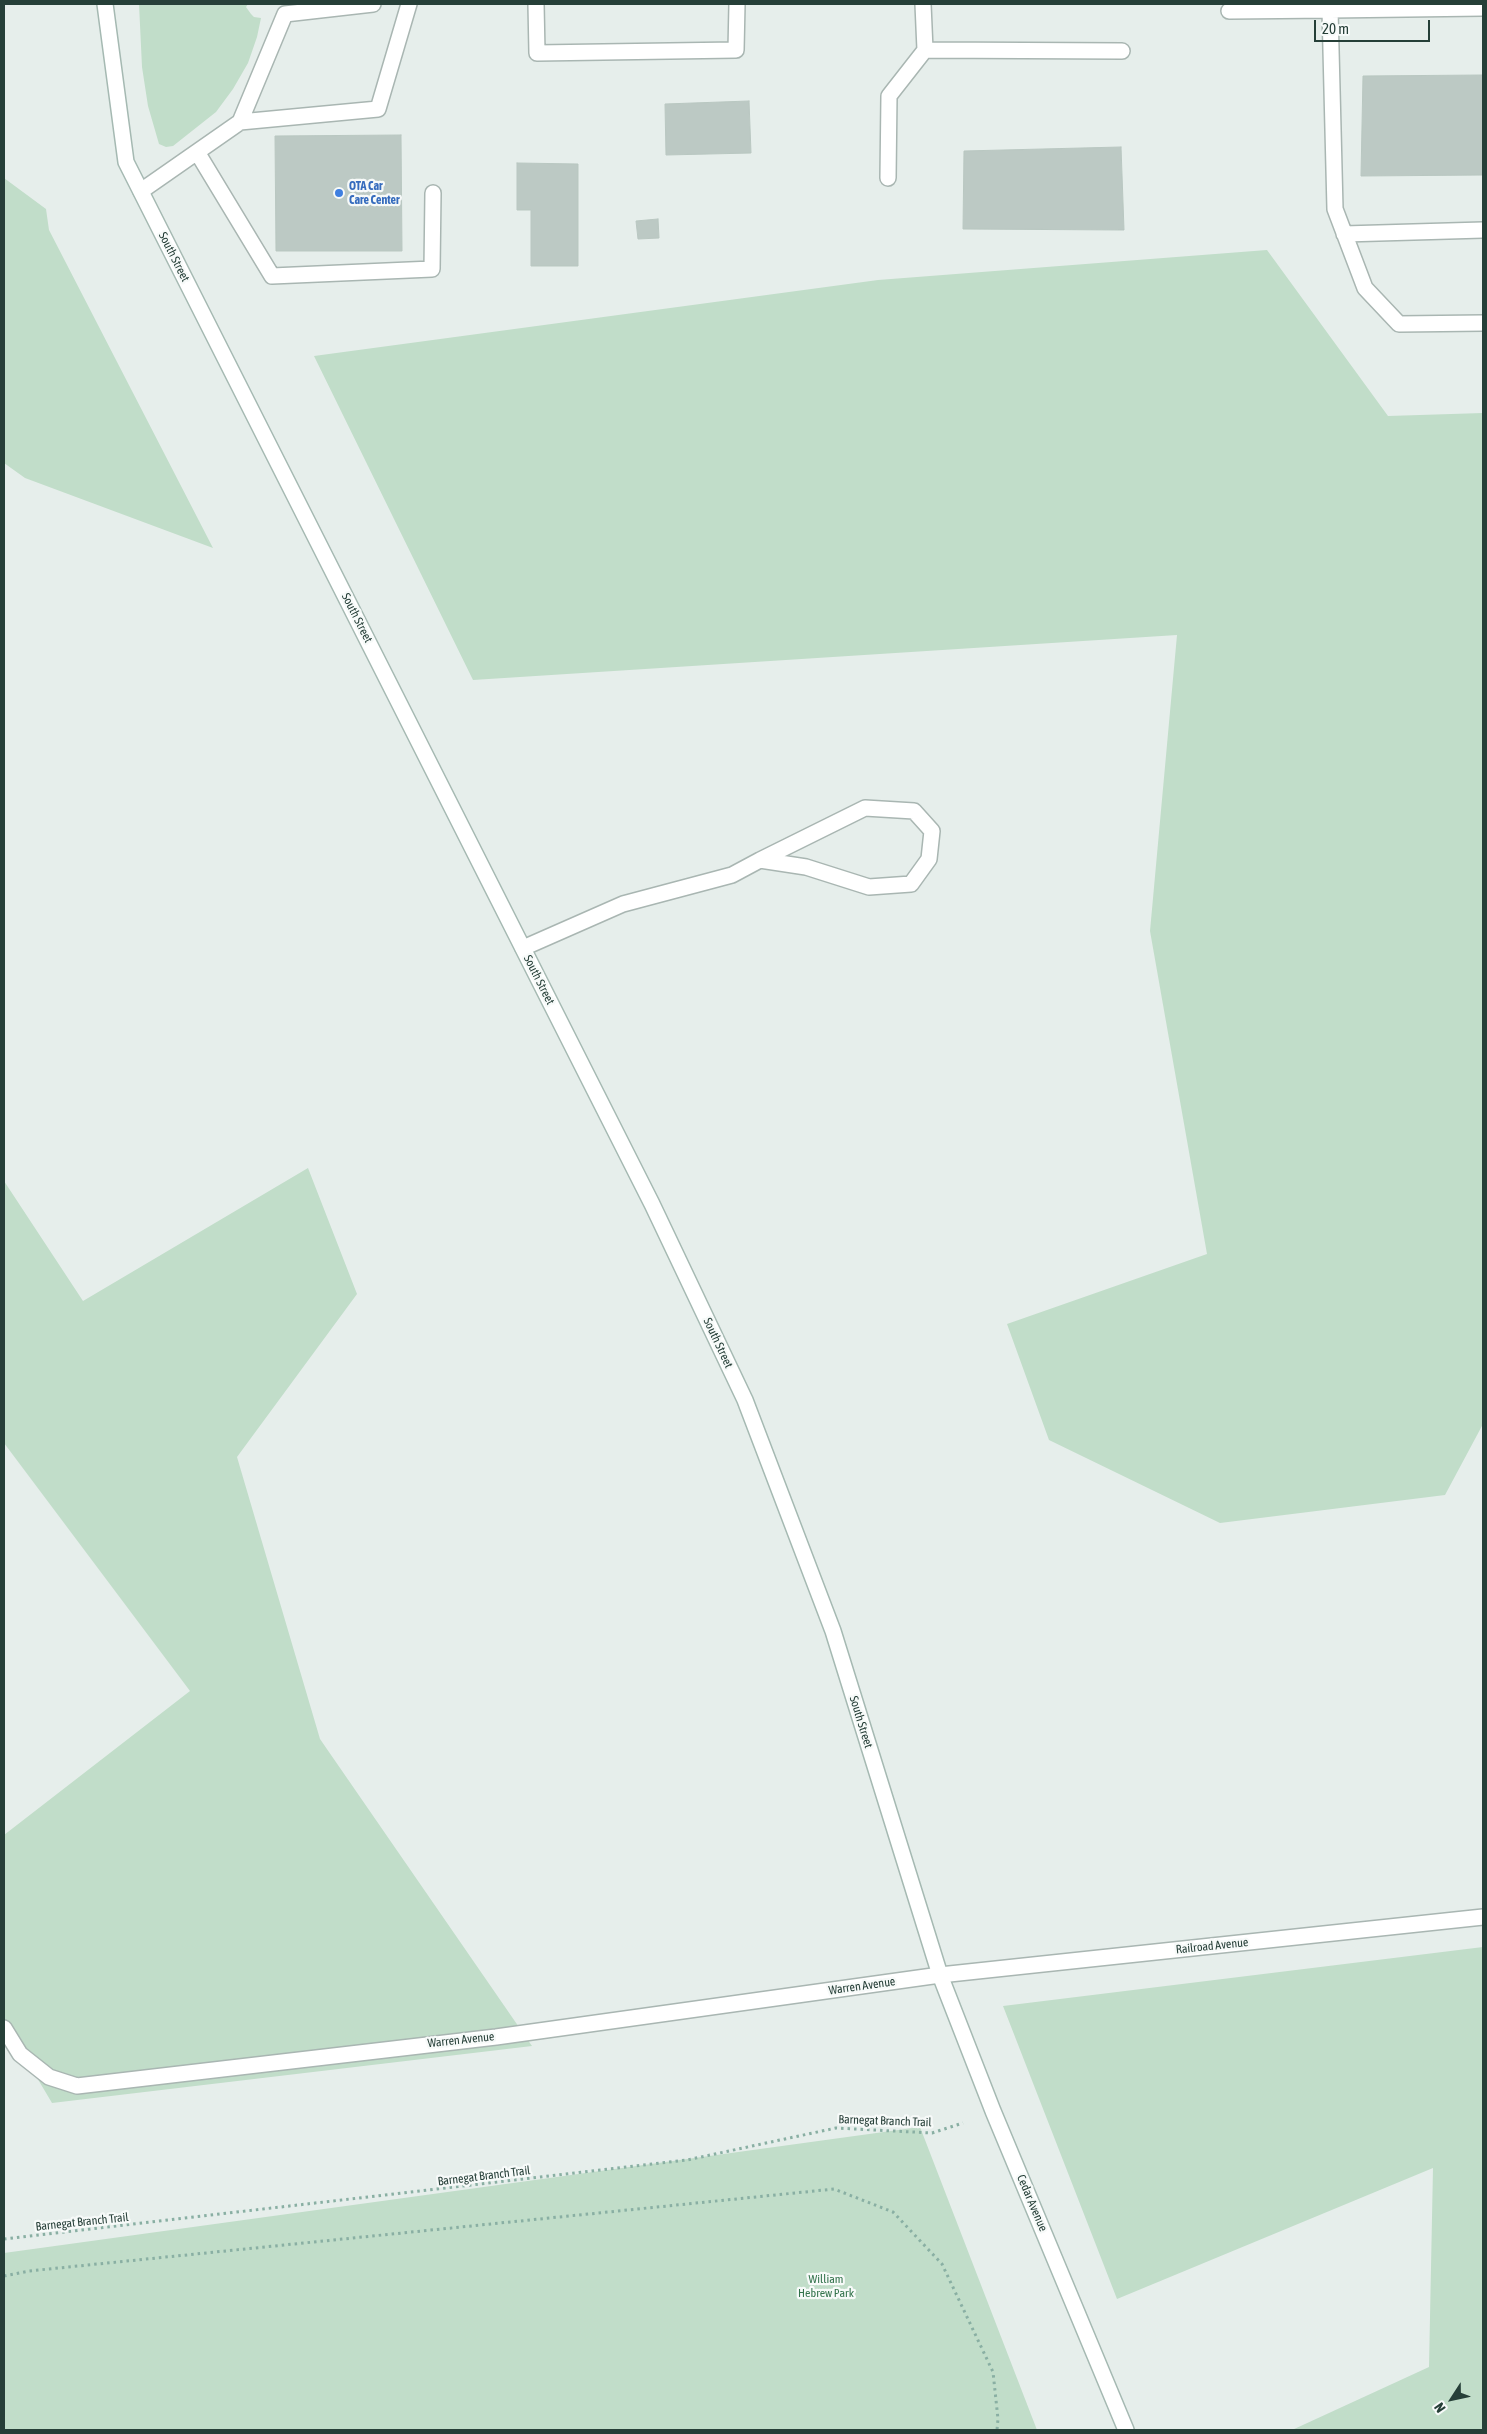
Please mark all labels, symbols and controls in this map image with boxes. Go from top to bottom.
scale bar [1317,10,1433,42]
text: 20 m [1322,20,1349,37]
place label: OTA Car Care Center [349,179,400,207]
marker: OTA Car Care Center [333,187,345,199]
street label: South Street [155,230,193,284]
street label: South Street [338,591,376,645]
street label: South Street [520,953,558,1007]
street label: South Street [700,1316,736,1370]
street label: South Street [846,1694,876,1750]
street label: Railroad Avenue [1175,1935,1249,1957]
street label: Warren Avenue [828,1974,896,1998]
street label: Warren Avenue [427,2029,495,2051]
street label: Barnegat Branch Trail [838,2112,932,2130]
street label: Barnegat Branch Trail [437,2163,531,2189]
street label: Cedar Avenue [1014,2172,1050,2234]
street label: Barnegat Branch Trail [35,2210,129,2234]
park label: William Hebrew Park [798,2272,854,2300]
north arrow [1427,2374,1477,2424]
text: N [1431,2400,1449,2416]

